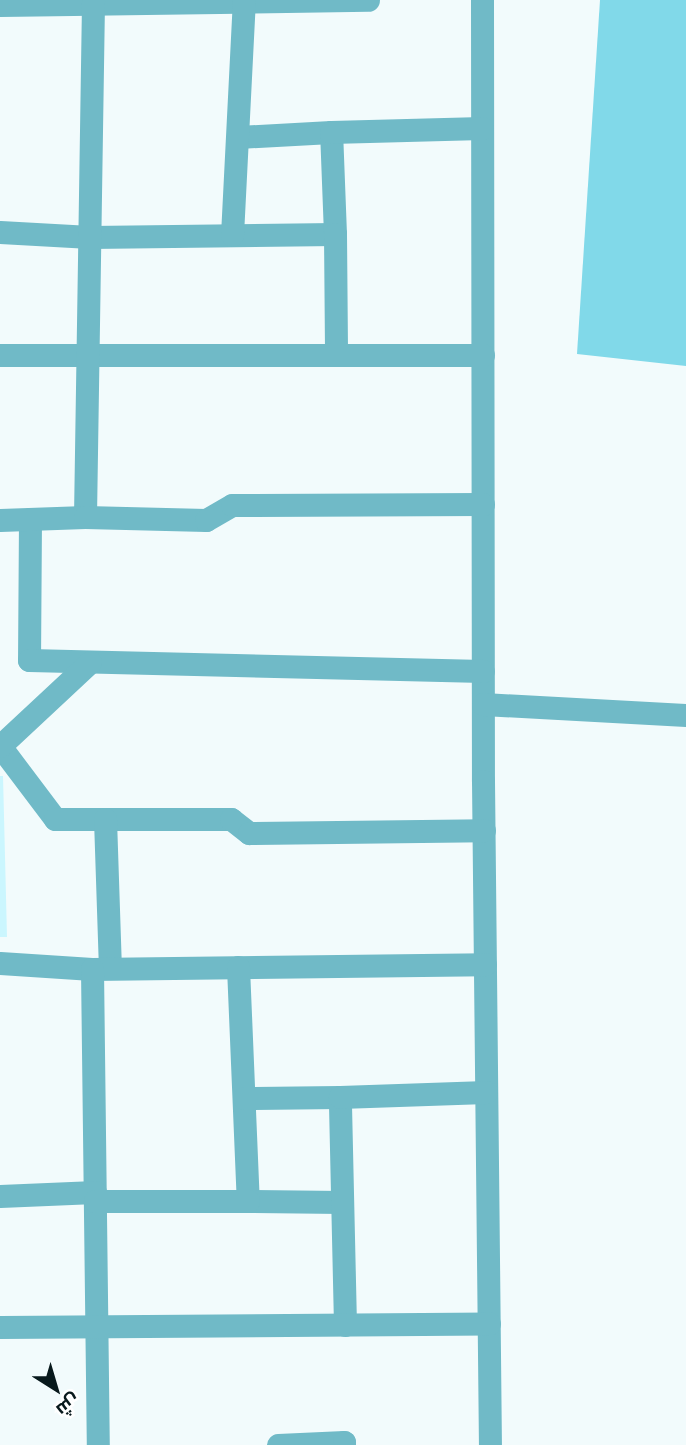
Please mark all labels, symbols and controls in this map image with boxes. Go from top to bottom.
north arrow [21,1354,91,1424]
text: ش [51,1388,86,1423]

